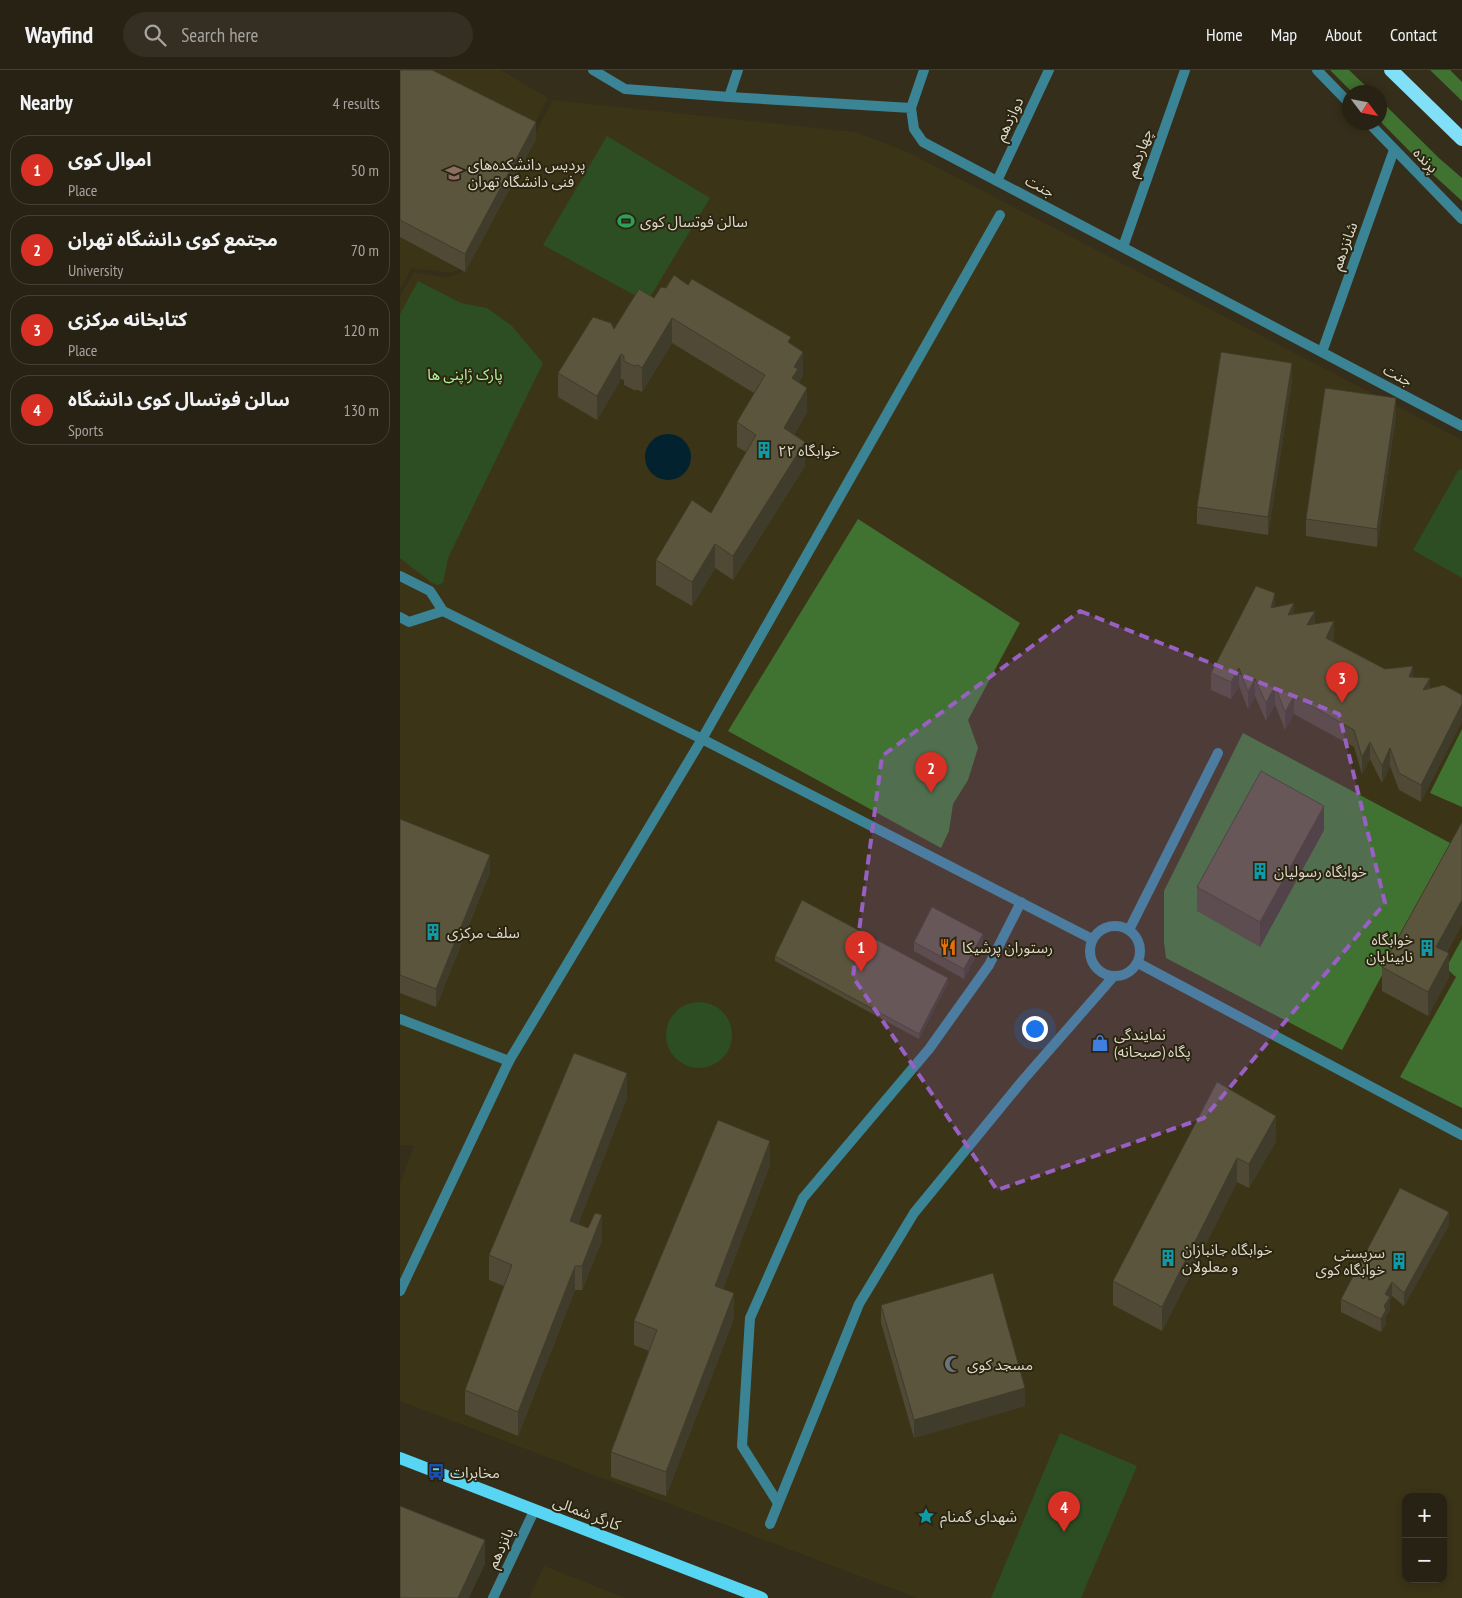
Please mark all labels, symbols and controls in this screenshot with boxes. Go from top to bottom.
search box [123,12,473,57]
text: Wayfind [25,19,93,50]
icon: search [141,21,169,49]
text: Search here [181,23,258,47]
text: Home [1206,23,1243,46]
text: Map [1271,23,1297,46]
text: About [1325,23,1362,46]
text: Contact [1390,23,1437,46]
north arrow [1342,85,1387,130]
text: Nearby [20,89,73,116]
text: 4 results [333,93,380,113]
street label: دوازدهم [991,94,1029,145]
street label: چهاردهم [1122,126,1158,180]
street label: پرنده [1409,143,1443,177]
text: اموال کوی [68,147,152,171]
place label: پردیس دانشکده‌های فنی دانشگاه تهران [468,155,585,191]
text: 1 [33,160,41,180]
text: 50 m [351,160,379,180]
school or university icon: پردیس دانشکده‌های فنی دانشگاه تهران [444,163,464,183]
street label: جنت [1022,170,1058,202]
text: Place [68,180,97,200]
sports icon: سالن فوتسال کوی [616,211,636,231]
place label: سالن فوتسال کوی [640,212,748,231]
street label: شانزدهم [1327,219,1363,273]
text: مجتمع کوی دانشگاه تهران [68,227,278,251]
text: 2 [33,240,41,260]
text: 70 m [351,240,379,260]
text: University [68,260,123,280]
text: کتابخانه مرکزی [68,307,187,331]
text: 3 [33,320,41,340]
text: 120 m [344,320,379,340]
text: Place [68,340,97,360]
street label: جنت [1380,359,1416,391]
park label: پارک ژاپنی ها [427,365,503,385]
text: سالن فوتسال کوی دانشگاه [68,387,290,411]
text: 4 [33,400,41,420]
text: 130 m [344,400,379,420]
text: Sports [68,420,103,440]
building icon: خوابگاه ۲۲ [754,440,774,460]
place label: خوابگاه ۲۲ [778,441,840,460]
pin: 3 [1326,662,1358,703]
pin: 2 [915,752,947,793]
building icon: خوابگاه رسولیان [1250,861,1270,881]
place label: خوابگاه رسولیان [1274,862,1367,881]
building icon: سلف مرکزی [423,922,443,942]
place label: سلف مرکزی [447,923,520,942]
place label: خوابگاه نابینایان [1366,930,1413,966]
pin: 1 [845,931,877,972]
restaurant icon: رستوران پرشیکا [938,937,958,957]
place label: رستوران پرشیکا [962,938,1053,958]
building icon: خوابگاه نابینایان [1417,938,1437,958]
your location [1022,1016,1048,1042]
place label: نمایندگی پگاه (صبحانه) [1114,1025,1191,1062]
shop icon: نمایندگی پگاه (صبحانه) [1090,1033,1110,1053]
place label: خوابگاه جانبازان و معلولان [1182,1240,1273,1276]
place label: سرپستی خوابگاه کوی [1316,1243,1385,1279]
building icon: خوابگاه جانبازان و معلولان [1158,1248,1178,1268]
building icon: سرپستی خوابگاه کوی [1389,1251,1409,1271]
mosque icon: مسجد کوی [943,1354,963,1374]
place label: مسجد کوی [967,1355,1033,1374]
bus stop icon: مخابرات [426,1462,446,1482]
place label: مخابرات [450,1463,500,1482]
street label: کارگر شمالی [551,1491,624,1535]
pin: 4 [1048,1491,1080,1532]
map controls [1402,1493,1447,1583]
button: + [1402,1493,1447,1538]
place icon: شهدای گمنام [916,1506,936,1526]
place label: شهدای گمنام [940,1507,1017,1528]
street label: پانزدهم [482,1525,519,1572]
button: − [1402,1538,1447,1583]

